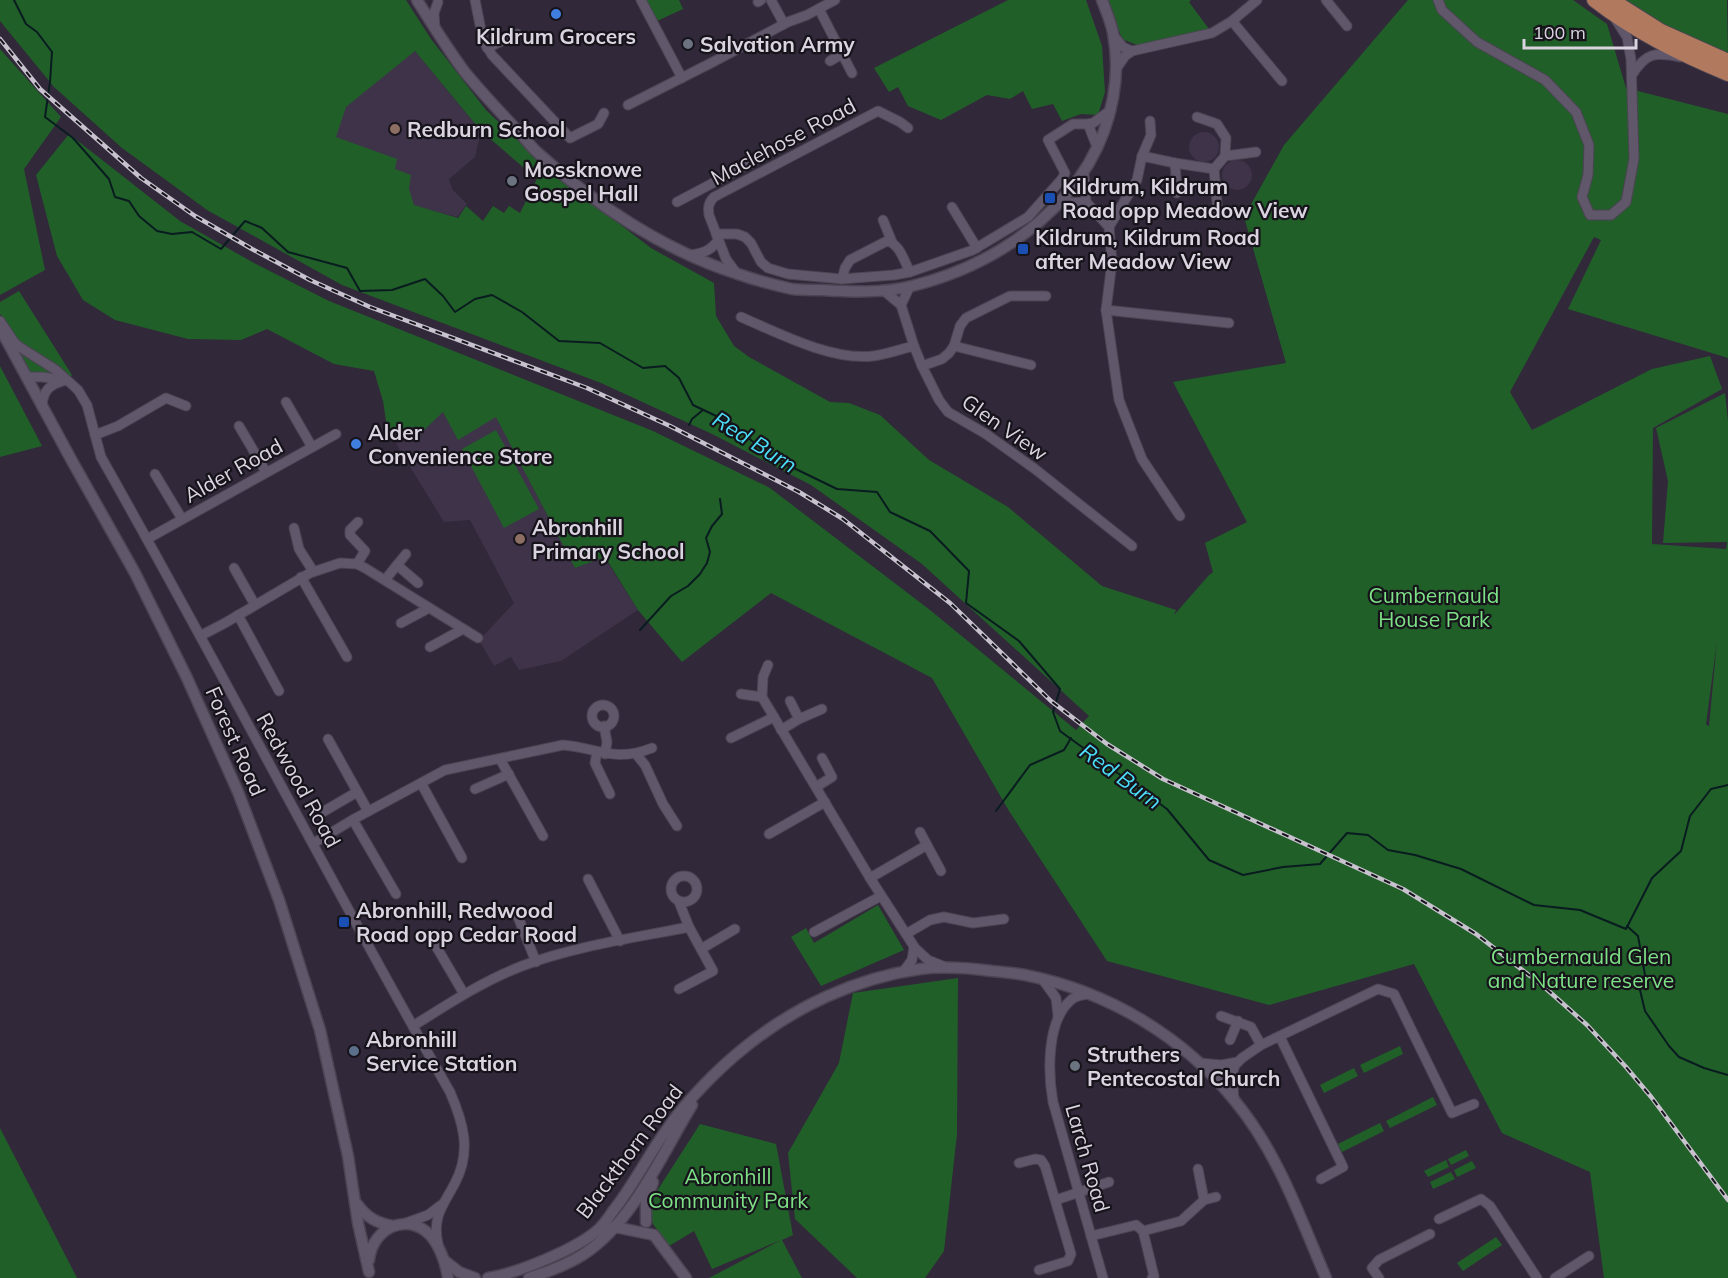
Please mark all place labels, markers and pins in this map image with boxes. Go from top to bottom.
marker: Kildrum Grocers [549,7,563,21]
place label: Kildrum Grocers [476,23,636,49]
place label: Salvation Army [700,31,855,57]
marker: Salvation Army [681,37,695,51]
place label: Redburn School [407,116,565,142]
marker: Redburn School [388,122,402,136]
place label: Mossknowe Gospel Hall [524,156,642,206]
place label: Kildrum, Kildrum Road opp Meadow View [1062,173,1308,223]
marker: Mossknowe Gospel Hall [505,174,519,188]
marker: Kildrum, Kildrum Road opp Meadow View [1043,191,1057,205]
place label: Kildrum, Kildrum Road after Meadow View [1035,224,1260,274]
marker: Kildrum, Kildrum Road after Meadow View [1016,242,1030,256]
place label: Alder Convenience Store [368,419,553,469]
marker: Alder Convenience Store [349,437,363,451]
place label: Abronhill Primary School [532,514,685,564]
marker: Abronhill Primary School [513,532,527,546]
place label: Abronhill, Redwood Road opp Cedar Road [356,897,577,947]
marker: Abronhill, Redwood Road opp Cedar Road [337,915,351,929]
place label: Abronhill Service Station [366,1026,517,1076]
place label: Struthers Pentecostal Church [1087,1041,1280,1091]
marker: Abronhill Service Station [347,1044,361,1058]
marker: Struthers Pentecostal Church [1068,1059,1082,1073]

